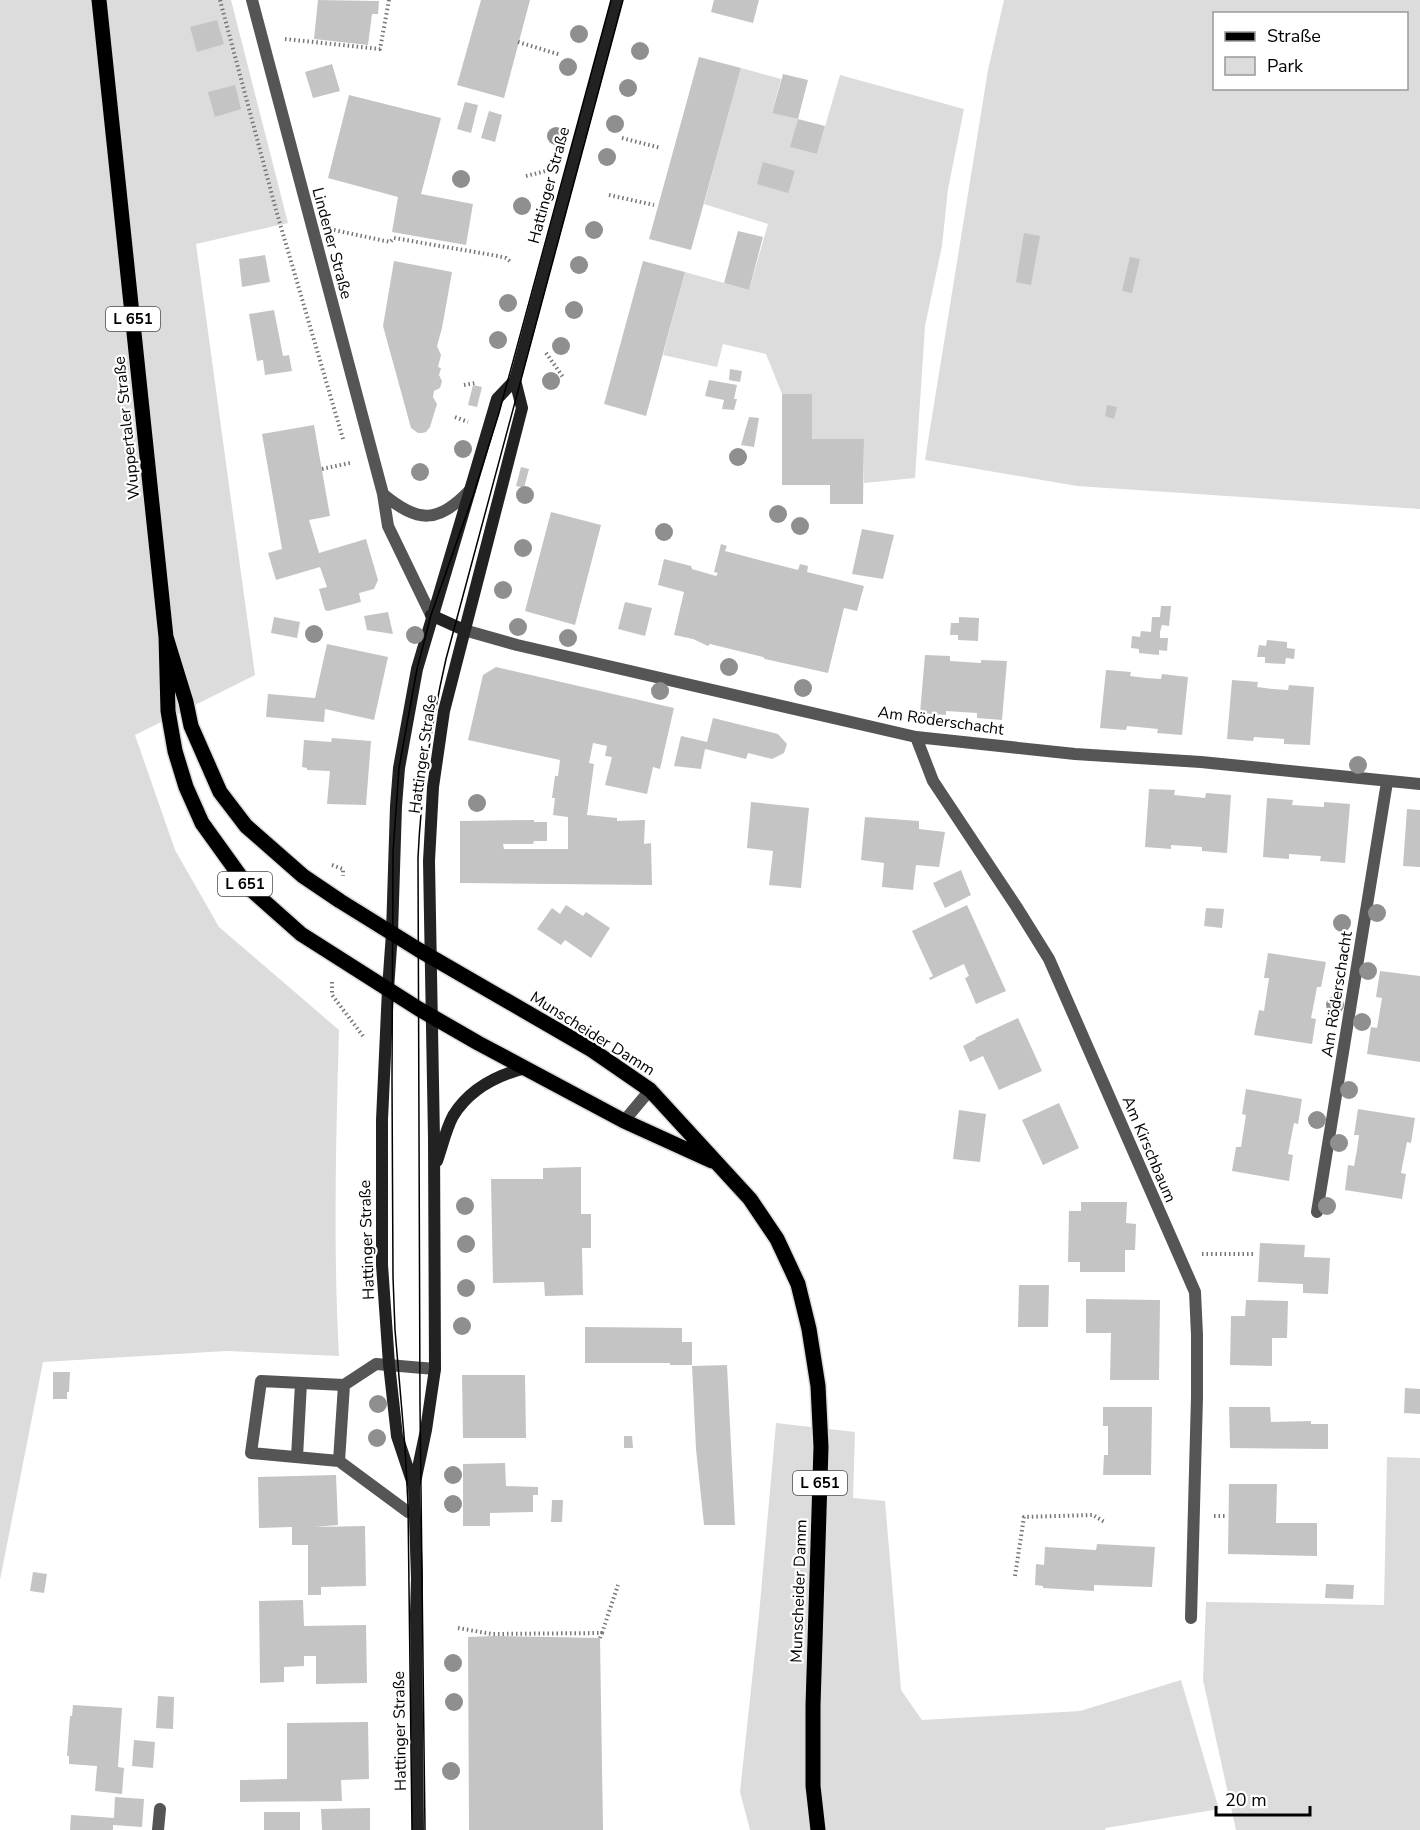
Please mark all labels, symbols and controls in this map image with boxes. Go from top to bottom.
legend [1213,12,1408,90]
text: Straße [1267,24,1321,48]
text: Park [1267,54,1304,78]
street label: Hattinger Straße [523,124,575,246]
street label: Lindener Straße [307,185,357,301]
road number: L 651 [106,307,160,331]
street label: Wuppertaler Straße [109,355,145,501]
street label: Hattinger Straße [404,693,442,815]
street label: Am Röderschacht [876,701,1006,741]
road number: L 651 [218,872,272,896]
street label: Am Röderschacht [1316,929,1358,1059]
street label: Munscheider Damm [526,986,659,1081]
street label: Am Kirschbaum [1117,1093,1181,1206]
street label: Hattinger Straße [354,1180,380,1300]
road number: L 651 [793,1471,847,1495]
street label: Munscheider Damm [786,1519,812,1663]
street label: Hattinger Straße [388,1671,412,1791]
scale bar [1216,1779,1310,1817]
text: 20 m [1225,1788,1267,1812]

